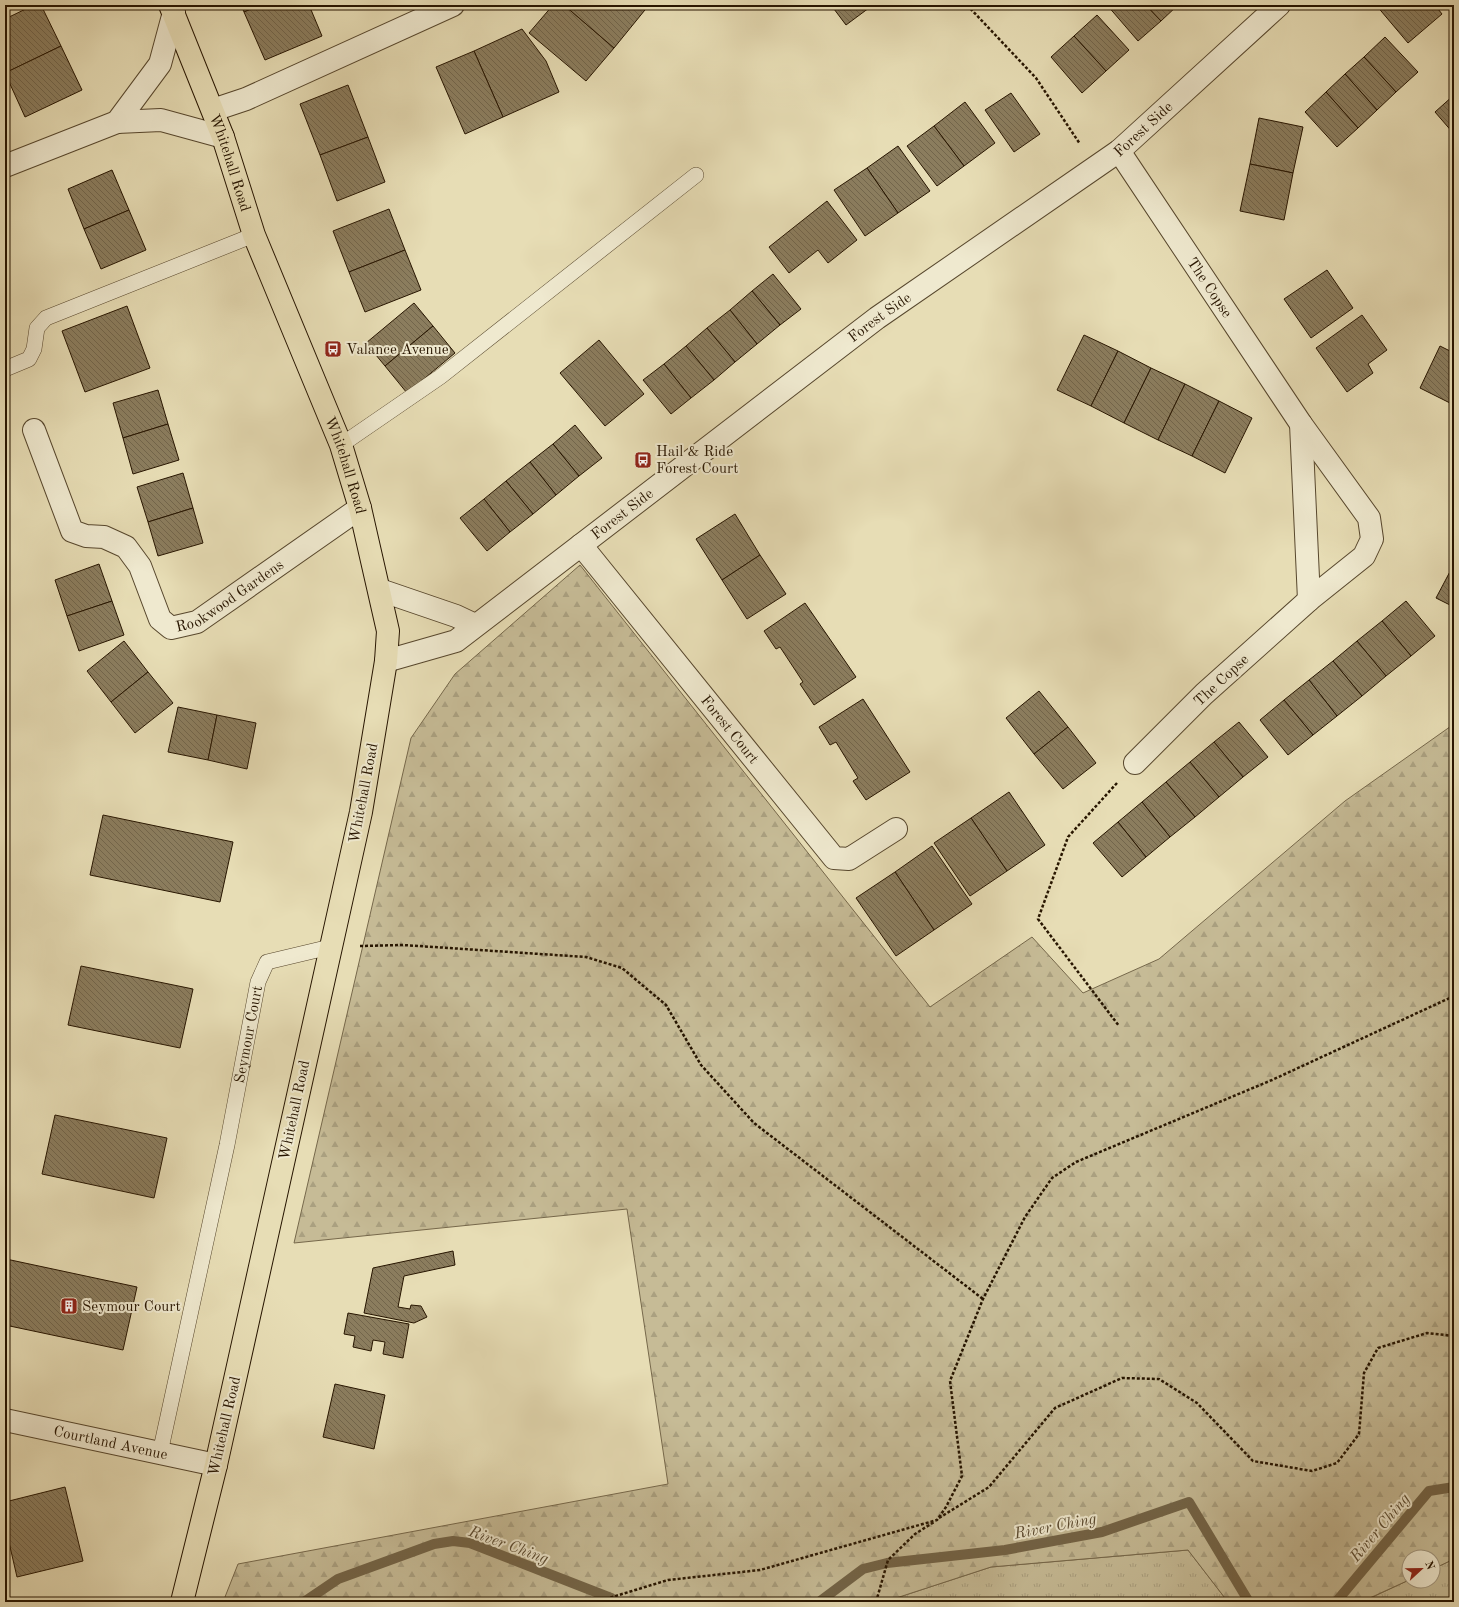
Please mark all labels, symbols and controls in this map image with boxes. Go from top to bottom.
street label: Forest Side [1112,100,1176,161]
street label: Whitehall Road [206,112,252,214]
street label: The Copse [1183,256,1234,321]
street label: Forest Side [846,291,915,346]
bus stop icon: Valance Avenue [323,339,343,359]
place label: Valance Avenue [346,343,449,358]
street label: Whitehall Road [321,415,367,516]
place label: Hail & Ride Forest Court [656,445,738,477]
bus stop icon: Hail & Ride Forest Court [633,450,653,470]
street label: Forest Side [589,486,657,543]
street label: Rookwood Gardens [175,558,287,636]
street label: The Copse [1192,652,1252,710]
street label: Forest Court [697,693,761,767]
street label: Whitehall Road [347,742,382,845]
street label: Seymour Court [233,985,266,1084]
street label: Whitehall Road [278,1059,313,1162]
building icon: Seymour Court [59,1296,79,1316]
place label: Seymour Court [82,1300,181,1315]
street label: Whitehall Road [207,1375,244,1478]
street label: Courtland Avenue [52,1425,169,1463]
water label: River Ching [1347,1491,1414,1566]
water label: River Ching [1012,1511,1098,1543]
water label: River Ching [465,1524,551,1568]
north arrow [1401,1549,1441,1589]
text: N [1422,1560,1436,1572]

